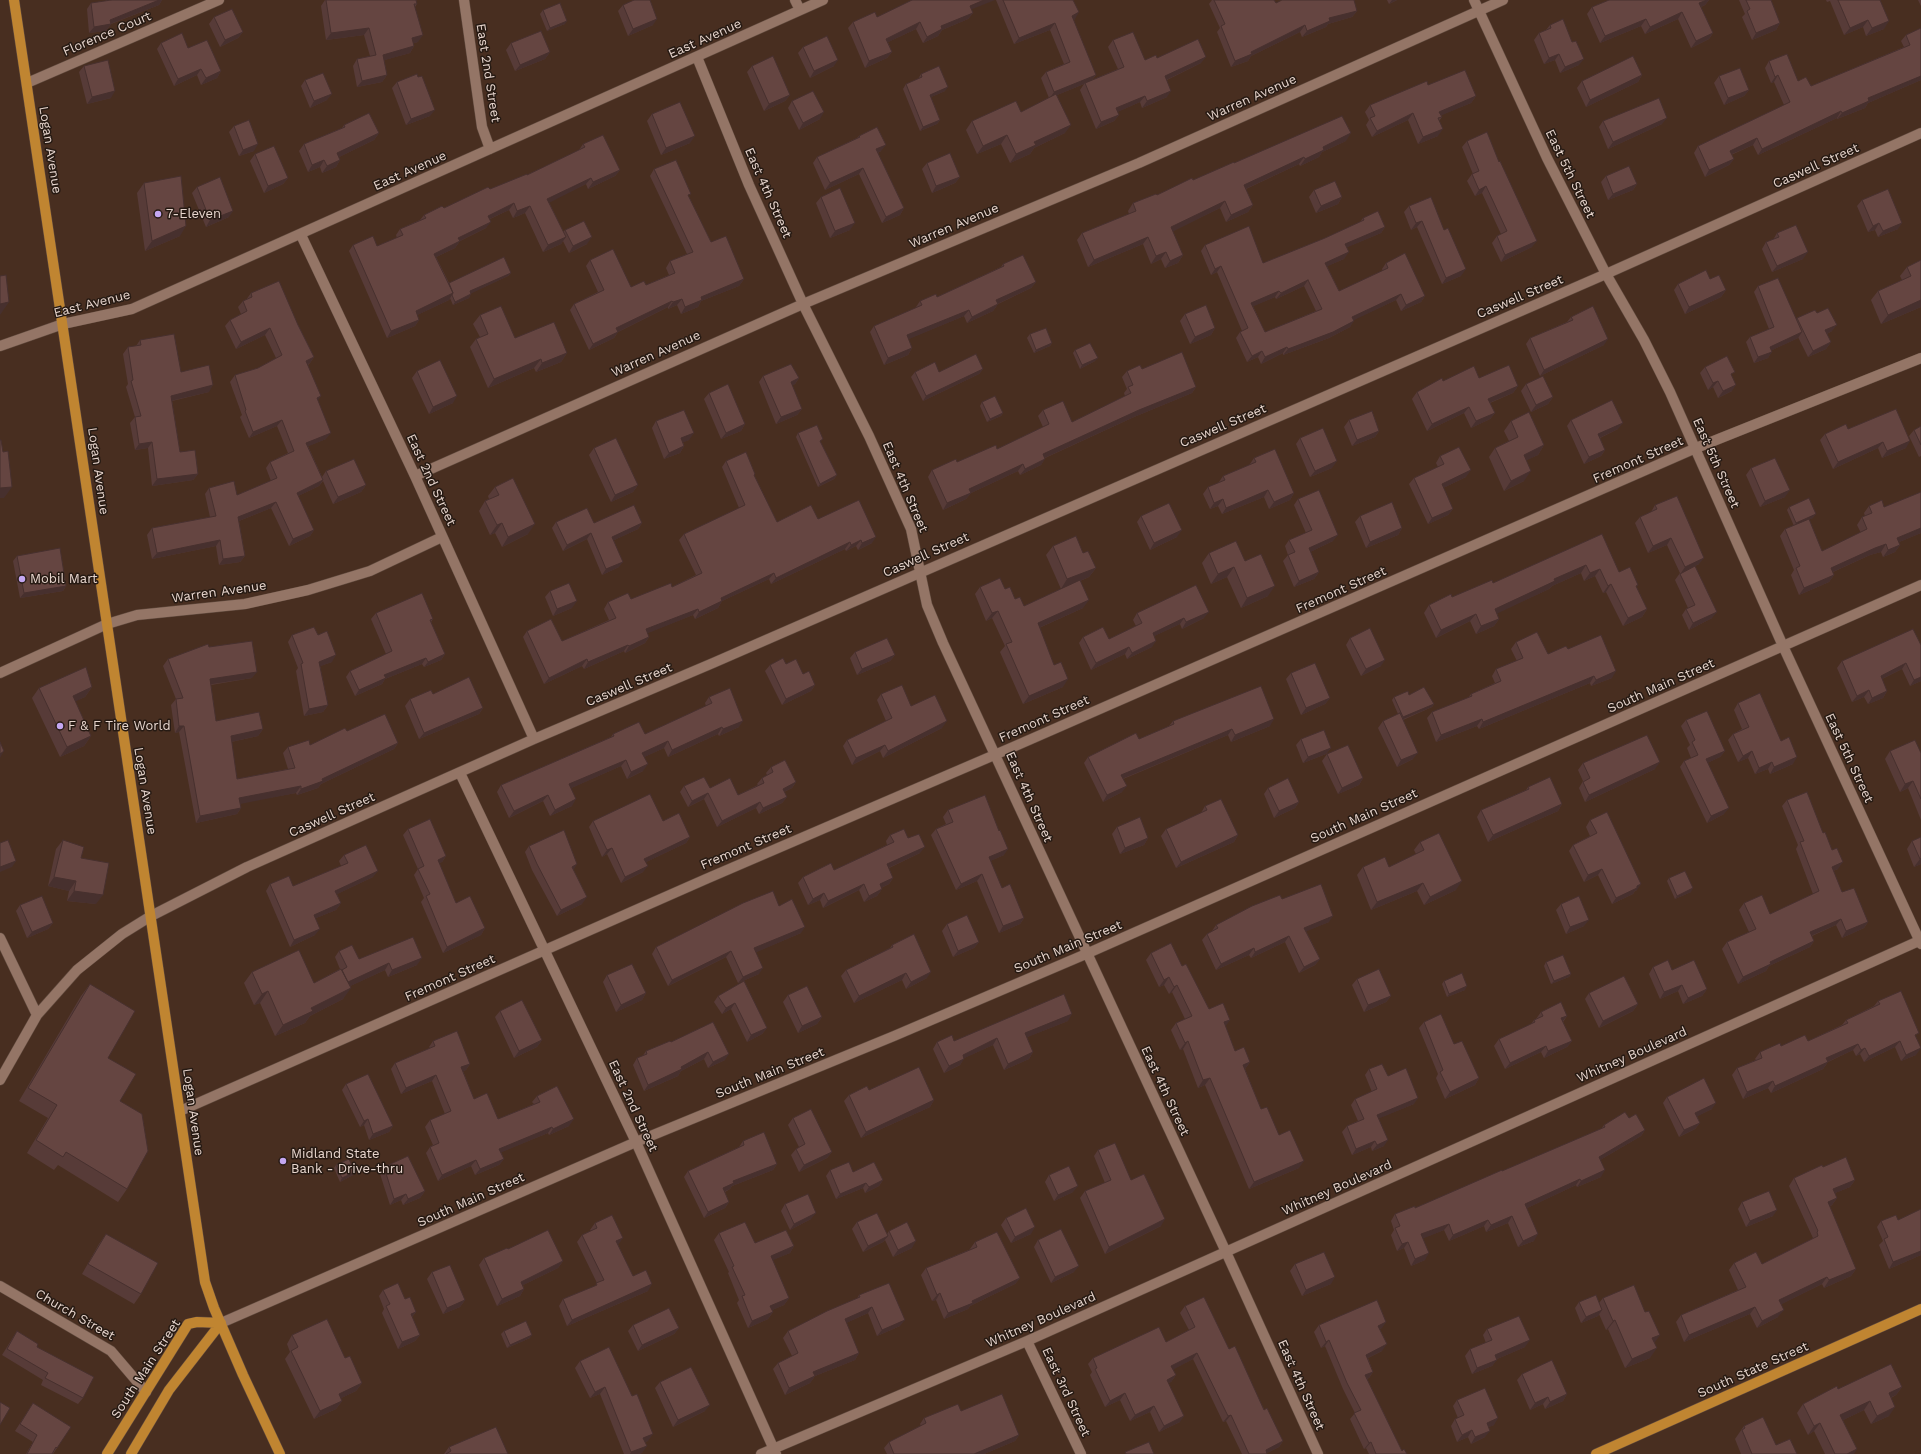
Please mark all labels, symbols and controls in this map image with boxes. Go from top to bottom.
street label: Florence Court [60,8,154,60]
street label: East Avenue [666,16,744,62]
street label: East 2nd Street [472,23,504,123]
street label: Warren Avenue [1205,71,1299,125]
street label: Logan Avenue [35,105,65,195]
street label: East 5th Street [1542,127,1598,221]
street label: Caswell Street [1771,140,1861,192]
street label: East 4th Street [741,145,795,241]
street label: East Avenue [371,148,449,194]
street label: Warren Avenue [907,200,1001,252]
place label: 7-Eleven [166,206,221,222]
marker: 7-Eleven [153,209,163,219]
street label: Caswell Street [1474,272,1566,322]
street label: East Avenue [52,287,132,321]
street label: Warren Avenue [609,327,703,381]
street label: Caswell Street [1177,401,1269,451]
street label: East 5th Street [1689,416,1743,510]
street label: Logan Avenue [84,426,112,516]
street label: East 2nd Street [403,432,459,528]
street label: Fremont Street [1590,433,1686,487]
street label: East 4th Street [879,439,931,535]
street label: Caswell Street [881,529,971,581]
street label: Fremont Street [1293,563,1389,617]
place label: Mobil Mart [30,571,98,587]
marker: Mobil Mart [17,574,27,584]
street label: Warren Avenue [171,578,267,606]
street label: South Main Street [1605,655,1717,717]
street label: Caswell Street [583,660,675,710]
street label: Fremont Street [996,692,1092,746]
street label: East 5th Street [1821,711,1877,805]
place label: F & F Tire World [68,718,171,734]
marker: F & F Tire World [55,721,65,731]
street label: Logan Avenue [130,746,160,836]
street label: East 4th Street [1002,749,1056,845]
street label: South Main Street [1308,785,1420,847]
street label: Caswell Street [287,789,377,841]
street label: Fremont Street [698,821,794,873]
street label: South Main Street [1012,917,1124,977]
street label: Fremont Street [402,951,498,1005]
street label: Whitney Boulevard [1575,1024,1689,1086]
street label: South Main Street [714,1044,826,1102]
street label: East 4th Street [1137,1044,1193,1138]
street label: East 2nd Street [605,1058,661,1154]
street label: Logan Avenue [179,1067,207,1157]
place label: Midland State Bank - Drive-thru [291,1146,403,1177]
marker: Midland State Bank - Drive-thru [278,1156,288,1166]
street label: Whitney Boulevard [1280,1157,1394,1219]
street label: South Main Street [415,1169,527,1231]
street label: Church Street [33,1286,117,1344]
street label: Whitney Boulevard [984,1289,1098,1351]
street label: South Main Street [108,1316,184,1422]
street label: East 4th Street [1274,1337,1328,1433]
street label: South State Street [1695,1339,1811,1401]
street label: East 3rd Street [1038,1345,1094,1439]

